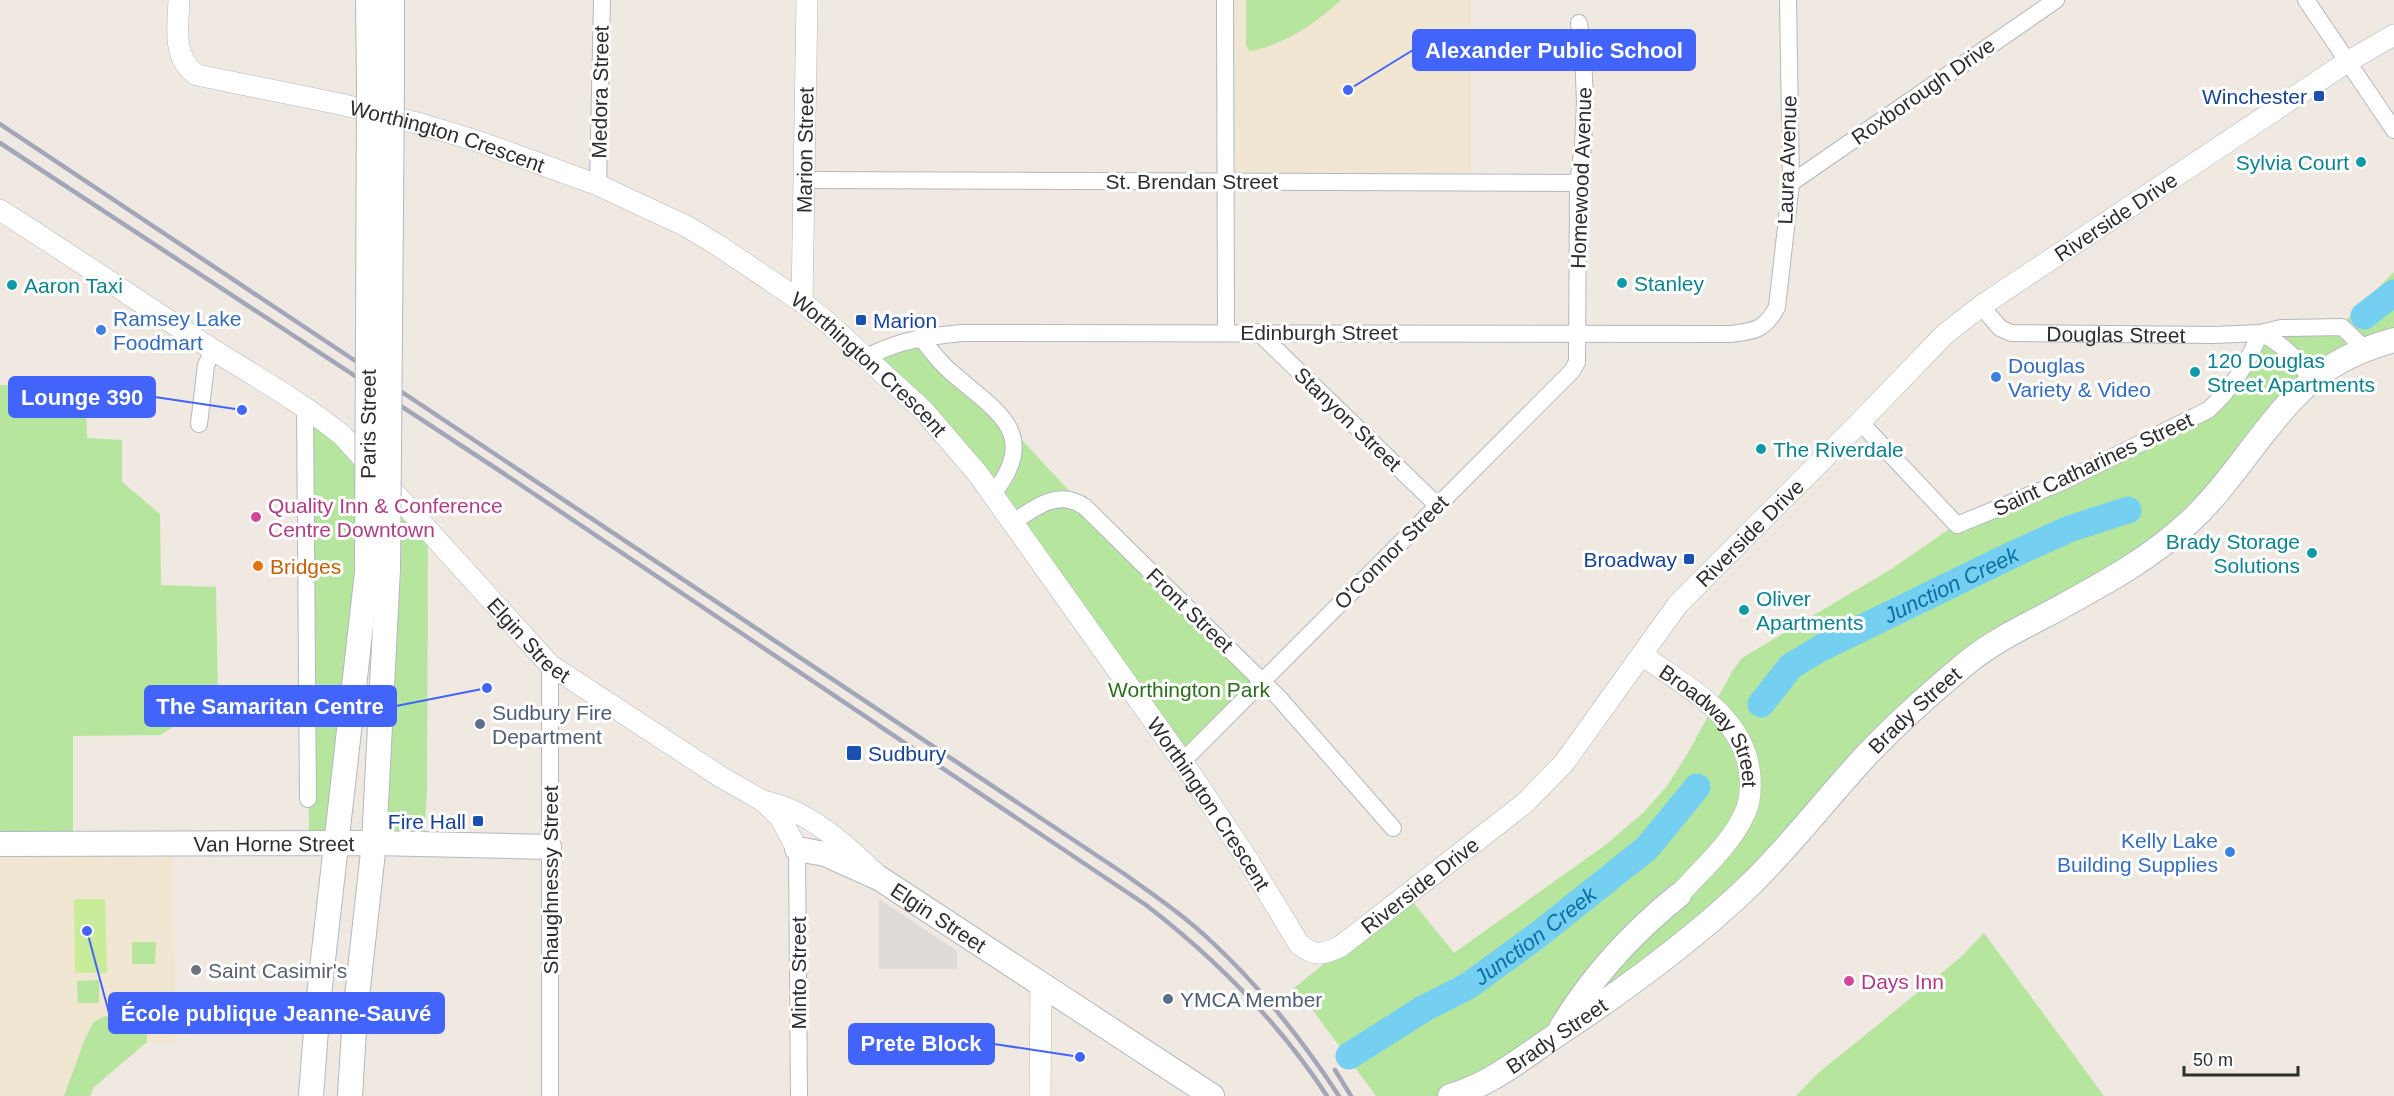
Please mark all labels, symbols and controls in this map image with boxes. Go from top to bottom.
street label: Medora Street [587,25,613,159]
callout: Alexander Public School [1413,30,1695,70]
street label: Roxborough Drive [1847,33,1999,149]
text: Alexander Public School [1425,38,1683,63]
place label: Winchester [2202,85,2307,108]
street label: Marion Street [792,87,817,213]
street label: Homewood Avenue [1566,87,1596,269]
marker: Winchester [2312,89,2326,103]
street label: Worthington Crescent [347,95,548,176]
street label: Laura Avenue [1773,95,1801,225]
place label: Sylvia Court [2236,151,2349,174]
marker: Sylvia Court [2354,155,2368,169]
street label: Riverside Drive [2050,167,2181,265]
street label: St. Brendan Street [1106,170,1279,193]
place label: Stanley [1634,272,1705,295]
place label: Aaron Taxi [24,274,123,297]
marker: Stanley [1615,276,1629,290]
marker: Aaron Taxi [5,278,19,292]
street label: Worthington Crescent [787,287,952,441]
place label: Ramsey Lake Foodmart [113,307,241,354]
place label: Marion [873,309,937,332]
marker: Marion [854,313,868,327]
street label: Edinburgh Street [1240,321,1398,344]
street label: Douglas Street [2046,322,2186,346]
marker: Ramsey Lake Foodmart [94,323,108,337]
place label: 120 Douglas Street Apartments [2207,349,2375,396]
place label: Douglas Variety & Video [2008,354,2151,401]
street label: Stanyon Street [1290,362,1406,476]
marker: 120 Douglas Street Apartments [2188,365,2202,379]
street label: Paris Street [356,369,379,479]
marker: Douglas Variety & Video [1989,370,2003,384]
callout: Lounge 390 [9,377,155,417]
text: Lounge 390 [21,385,143,410]
street label: Saint Catharines Street [1990,408,2196,520]
place label: The Riverdale [1773,438,1904,461]
marker: The Riverdale [1754,442,1768,456]
street label: Riverside Drive [1691,474,1808,591]
street label: O'Connor Street [1329,490,1453,614]
place label: Quality Inn & Conference Centre Downtown [268,494,503,541]
marker: Quality Inn & Conference Centre Downtown [249,510,263,524]
place label: Brady Storage Solutions [2166,530,2300,577]
water label: Junction Creek [1879,541,2023,629]
marker: Brady Storage Solutions [2305,546,2319,560]
place label: Broadway [1584,548,1677,571]
marker: Broadway [1682,552,1696,566]
place label: Bridges [270,555,341,578]
marker: Bridges [251,559,265,573]
street label: Front Street [1142,563,1238,657]
place label: Oliver Apartments [1756,587,1863,634]
street label: Elgin Street [483,593,575,687]
marker: Oliver Apartments [1737,603,1751,617]
street label: Broadway Street [1655,659,1762,788]
street label: Brady Street [1863,662,1965,758]
park label: Worthington Park [1108,678,1270,701]
callout: The Samaritan Centre [145,686,396,726]
text: The Samaritan Centre [156,694,384,719]
place label: Sudbury Fire Department [492,701,612,748]
street label: Worthington Crescent [1143,713,1275,894]
marker: Sudbury Fire Department [473,717,487,731]
place label: Sudbury [868,742,947,765]
marker: Sudbury [845,744,863,762]
street label: Shaughnessy Street [539,785,562,975]
place label: Fire Hall [388,810,466,833]
marker: Fire Hall [471,814,485,828]
place label: Kelly Lake Building Supplies [2057,829,2218,876]
street label: Van Horne Street [194,832,355,855]
street label: Riverside Drive [1356,832,1483,938]
marker: Kelly Lake Building Supplies [2223,845,2237,859]
street label: Elgin Street [887,878,991,957]
water label: Junction Creek [1468,881,1602,991]
street label: Minto Street [787,916,810,1030]
place label: Saint Casimir's [208,959,347,982]
marker: Saint Casimir's [189,963,203,977]
place label: Days Inn [1861,970,1944,993]
marker: Days Inn [1842,974,1856,988]
place label: YMCA Member [1180,988,1322,1011]
marker: YMCA Member [1161,992,1175,1006]
callout: École publique Jeanne-Sauvé [109,993,444,1033]
street label: Brady Street [1502,993,1611,1078]
text: École publique Jeanne-Sauvé [121,1001,431,1026]
callout: Prete Block [849,1024,994,1064]
text: Prete Block [860,1031,982,1056]
scale bar [2184,1039,2298,1077]
text: 50 m [2193,1050,2233,1070]

